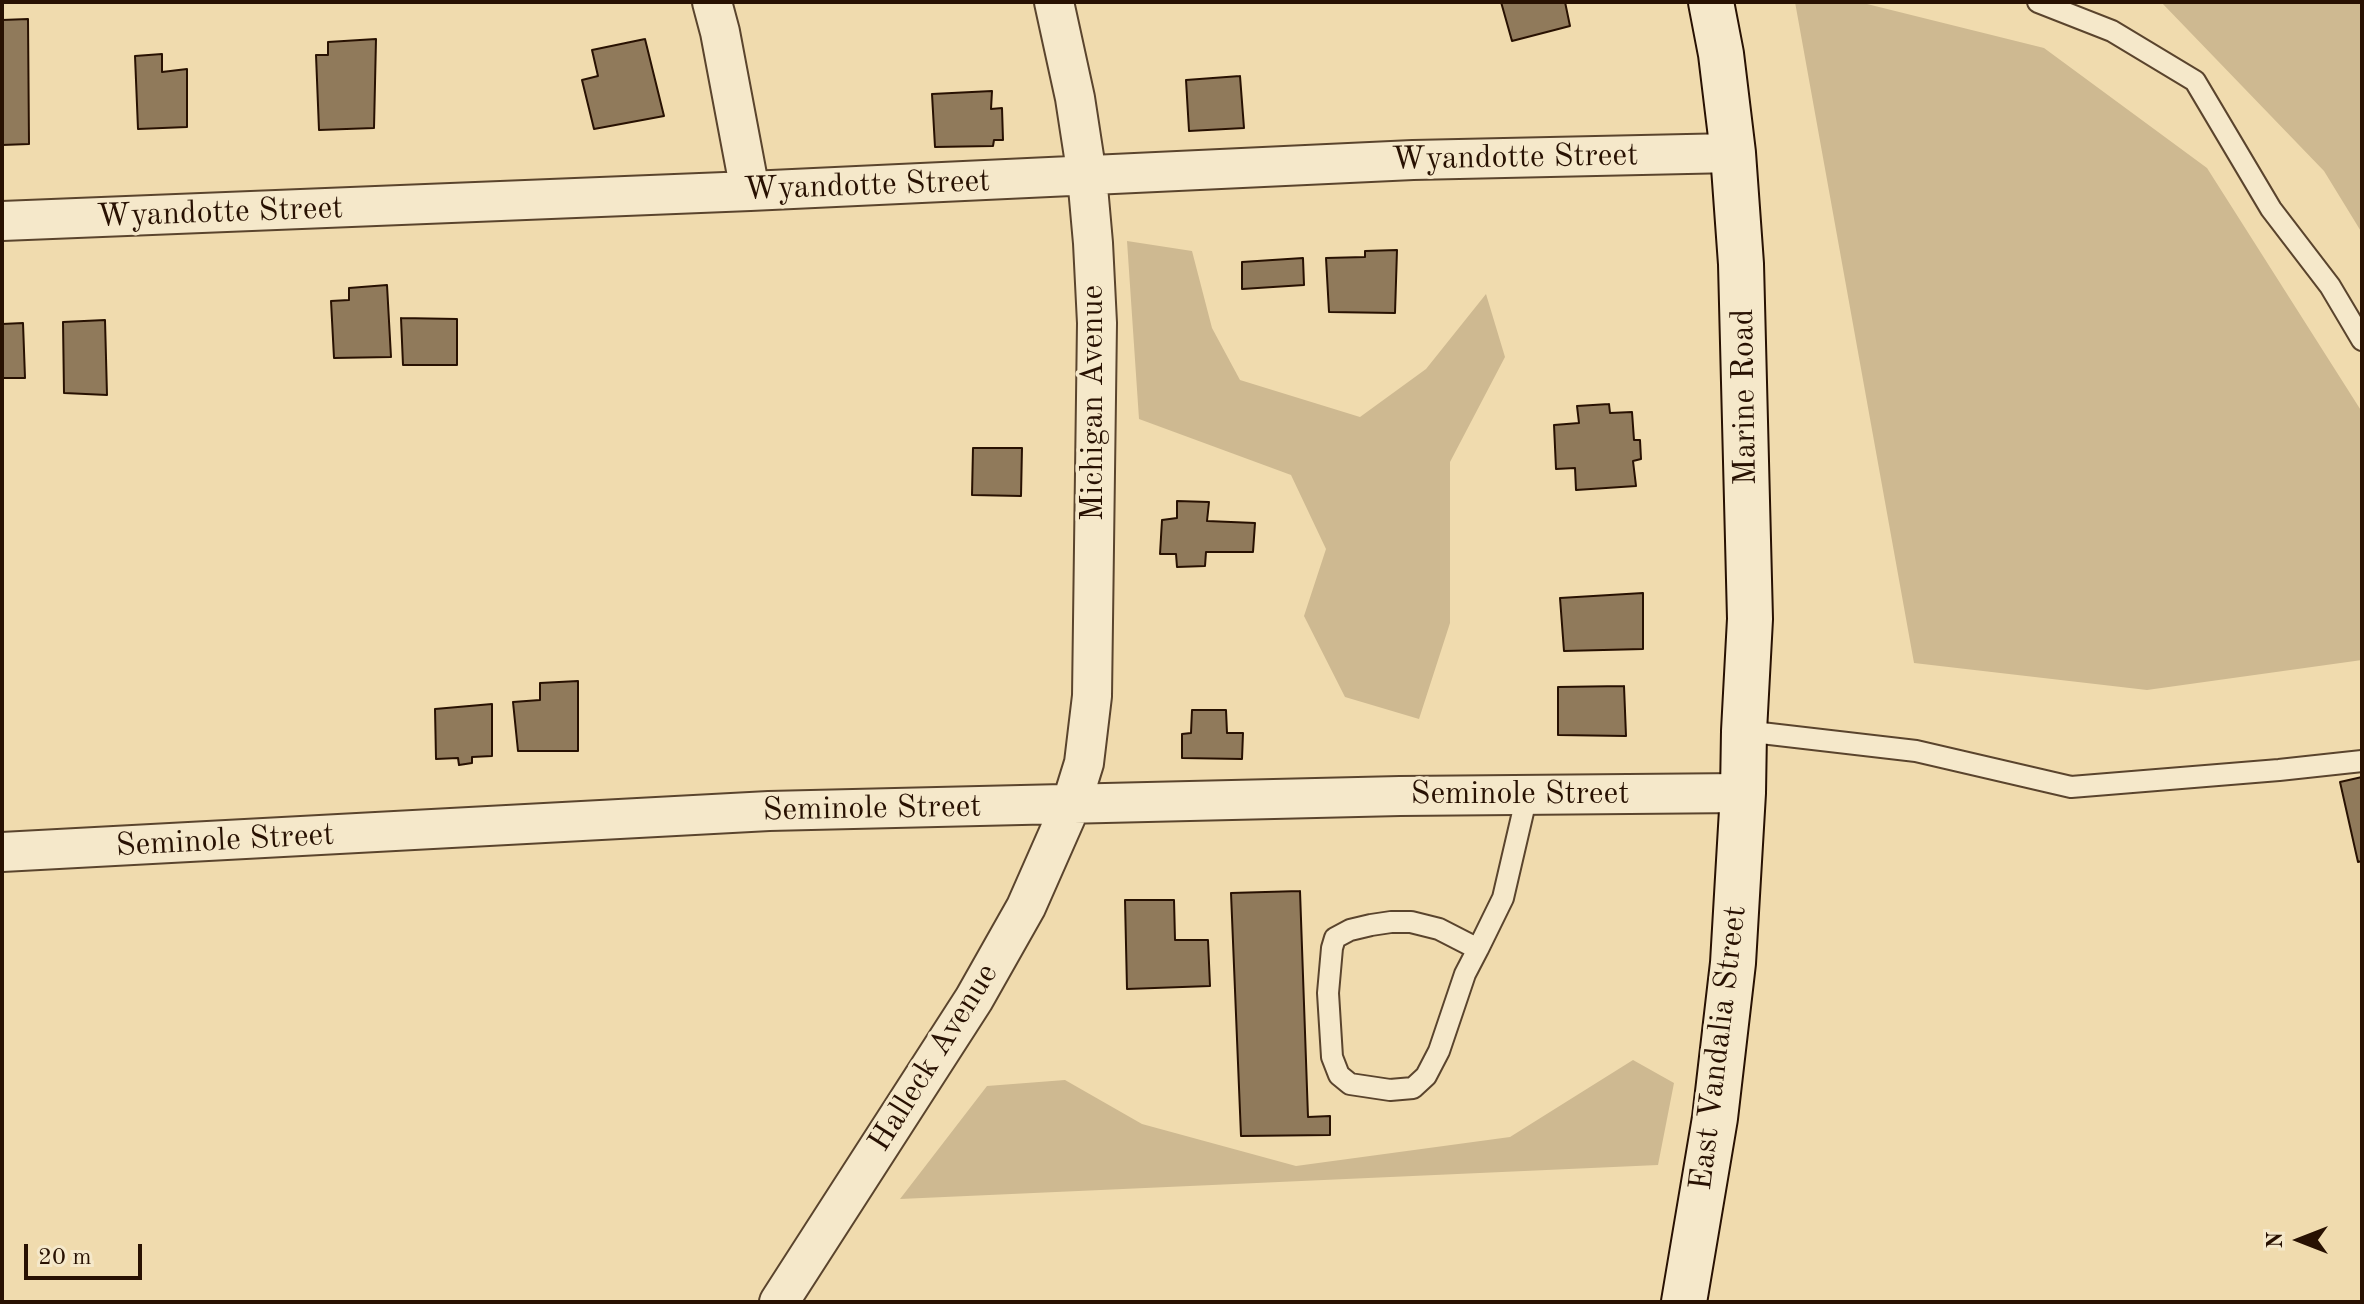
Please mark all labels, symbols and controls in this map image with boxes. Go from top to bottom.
street label: Wyandotte Street [1391,137,1639,179]
street label: Wyandotte Street [743,163,991,209]
street label: Wyandotte Street [96,190,344,236]
street label: Michigan Avenue [1075,285,1113,521]
street label: Marine Road [1724,308,1766,486]
street label: Seminole Street [1411,776,1629,814]
street label: Seminole Street [762,788,982,830]
street label: Seminole Street [115,816,335,866]
street label: East Vandalia Street [1682,903,1756,1193]
street label: Halleck Avenue [861,957,1007,1159]
north arrow [2260,1200,2340,1280]
scale bar [28,1228,146,1278]
text: N [2265,1232,2287,1248]
text: 20 m [38,1246,92,1270]

